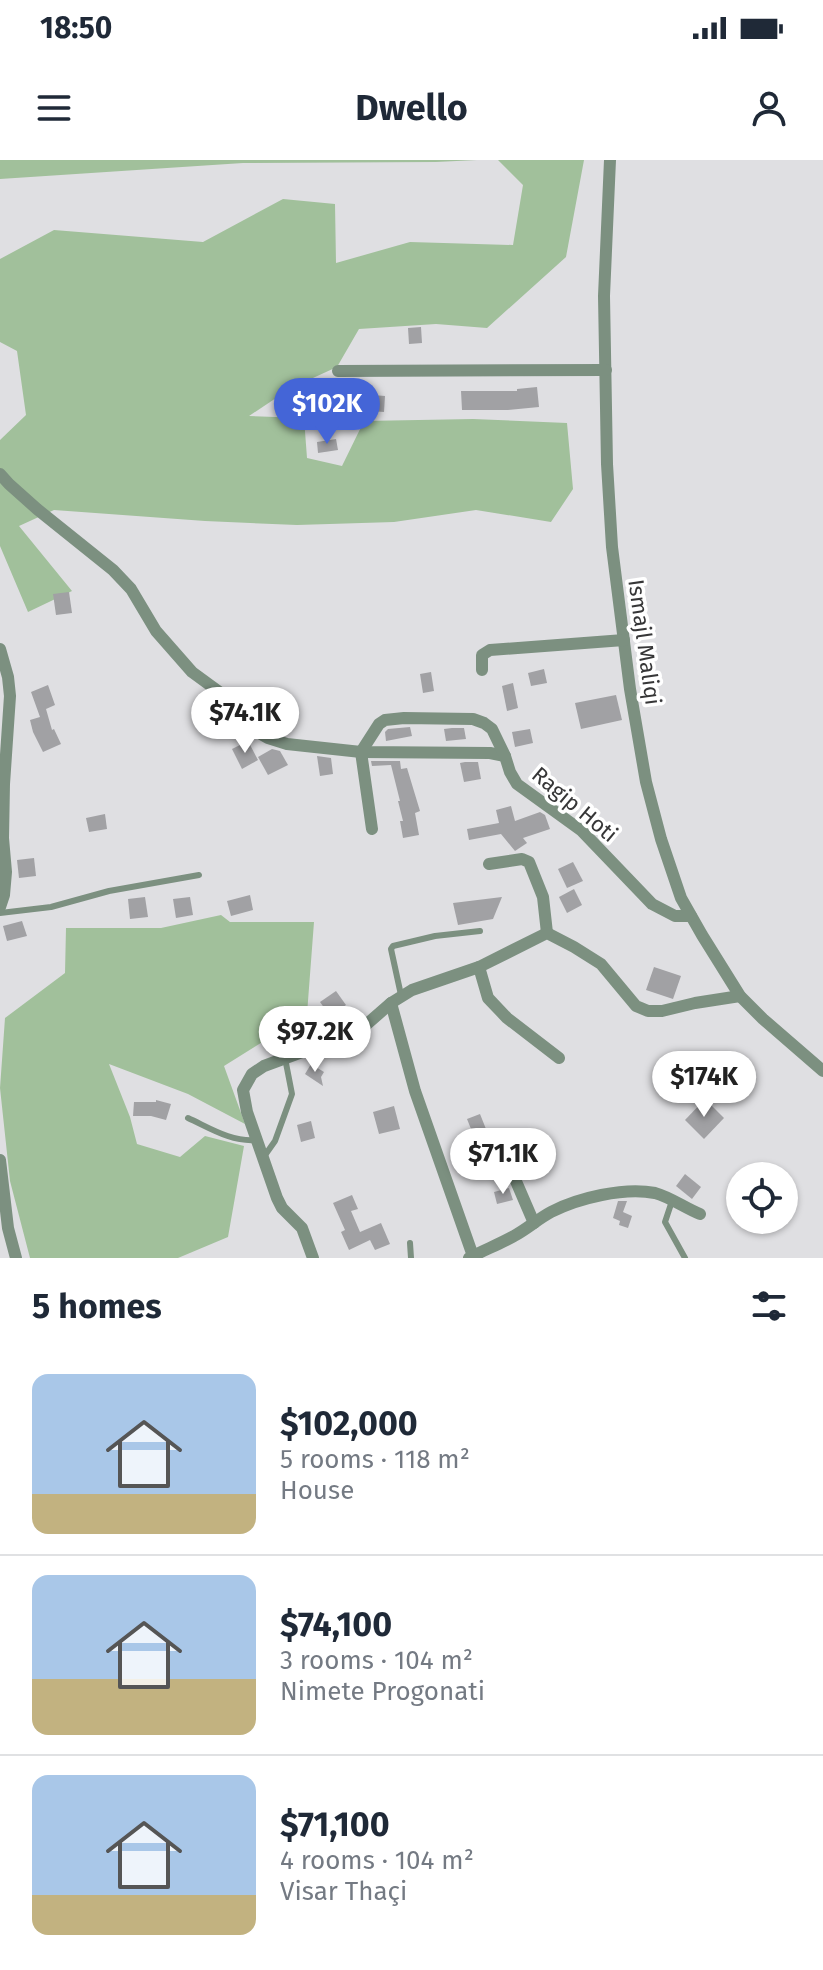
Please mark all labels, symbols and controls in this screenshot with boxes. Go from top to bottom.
text: 18:50 [40,10,112,46]
icon: menu [32,86,76,130]
text: Dwello [355,86,468,130]
icon: person [747,86,791,130]
pin: $102K [271,378,383,446]
text: $102K [292,388,362,419]
street label: Ismajl Maliqi [622,577,667,707]
pin: $74.1K [180,687,310,755]
text: $74.1K [209,697,281,728]
street label: Ragip Hoti [526,761,623,848]
pin: $97.2K [250,1006,380,1074]
text: $97.2K [277,1016,353,1047]
pin: $174K [648,1051,760,1119]
text: $174K [670,1061,738,1092]
pin: $71.1K [438,1128,568,1196]
text: $71.1K [468,1138,538,1169]
map controls [726,1162,798,1234]
button: locate [726,1162,798,1234]
icon: filters [747,1284,791,1328]
text: 5 homes [32,1286,162,1327]
text: $102,000 [280,1403,418,1444]
icon: home [96,1406,192,1502]
text: 5 rooms · 118 m² [280,1444,470,1475]
text: House [280,1475,354,1506]
text: $74,100 [280,1604,392,1645]
icon: home [96,1607,192,1703]
text: 3 rooms · 104 m² [280,1645,473,1676]
text: Nimete Progonati [280,1676,485,1707]
text: $71,100 [280,1804,390,1845]
icon: home [96,1807,192,1903]
text: 4 rooms · 104 m² [280,1845,474,1876]
text: Visar Thaçi [280,1876,407,1907]

